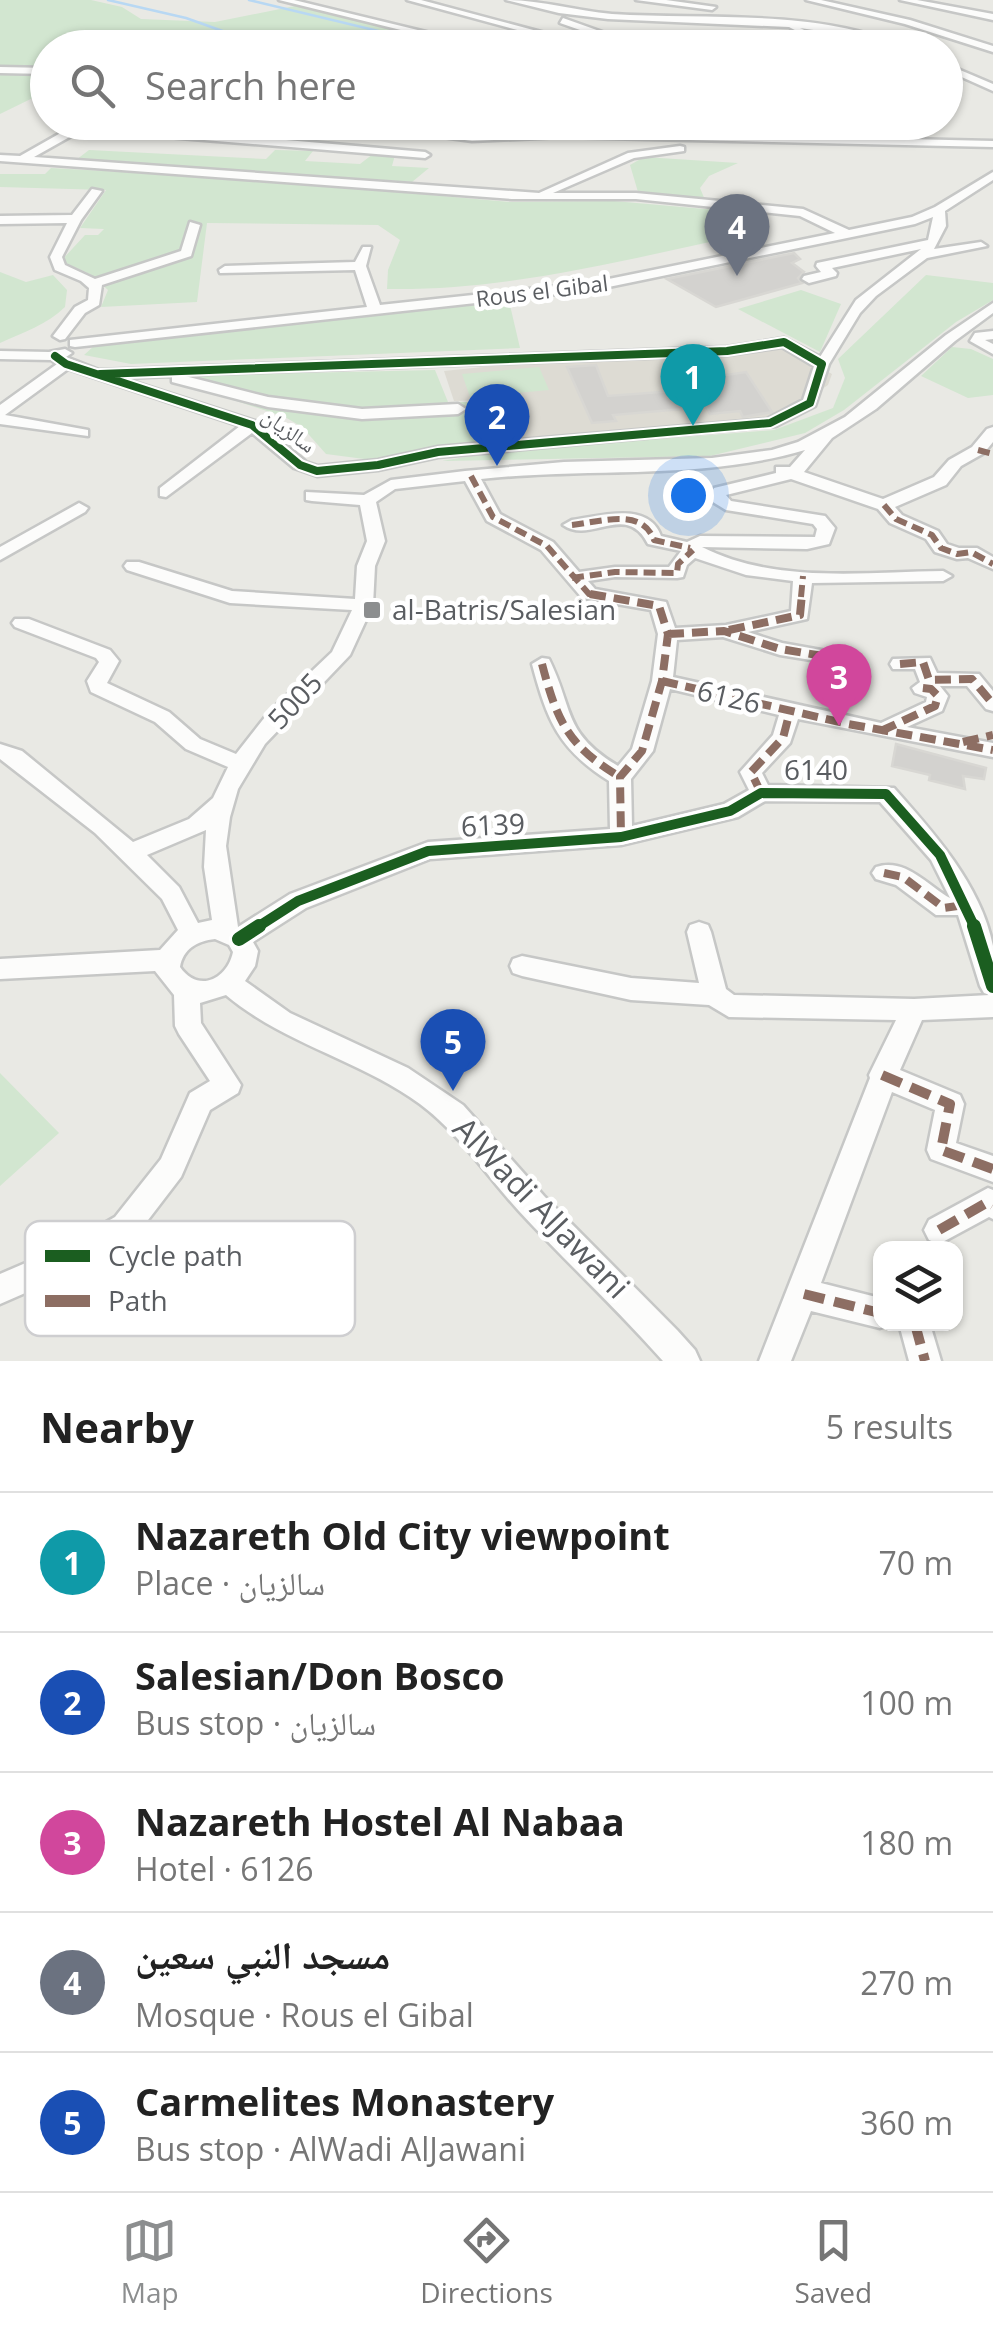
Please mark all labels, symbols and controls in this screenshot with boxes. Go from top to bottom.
search box [30,30,963,140]
icon: search [65,58,120,113]
text: Search here [145,59,357,111]
pin: 4 [704,194,770,276]
street label: Rous el Gibal [474,267,610,313]
pin: 1 [660,344,726,426]
pin: 2 [464,384,530,466]
street label: سالزيان [257,400,323,459]
your location [663,470,714,521]
place label: al-Batris/Salesian [392,590,616,628]
marker: al-Batris/Salesian [361,599,383,621]
pin: 3 [806,644,872,726]
street label: 5005 [259,664,330,737]
street label: 6126 [694,670,765,722]
street label: 6140 [784,750,848,788]
street label: 6139 [460,803,526,845]
pin: 5 [420,1008,486,1091]
street label: AlWadi AlJawani [444,1107,640,1307]
legend [25,1221,355,1336]
text: Cycle path [108,1236,243,1274]
map controls [873,1241,963,1331]
button: layers [873,1241,963,1331]
text: Path [108,1281,168,1319]
text: Nearby [40,1398,194,1455]
text: 5 results [826,1405,953,1448]
text: Nazareth Old City viewpoint [135,1509,670,1561]
text: 1 [63,1541,82,1584]
text: 70 m [878,1541,953,1584]
text: Place · سالزيان [135,1561,325,1604]
text: Salesian/Don Bosco [135,1649,505,1701]
text: 2 [63,1681,82,1724]
text: 100 m [860,1681,953,1724]
text: Bus stop · سالزيان [135,1701,376,1744]
text: Nazareth Hostel Al Nabaa [135,1795,625,1847]
text: 3 [63,1821,82,1864]
text: 180 m [860,1821,953,1864]
text: Hotel · 6126 [135,1847,314,1890]
text: مسجد النبي سعين [135,1928,390,1980]
text: 4 [63,1961,82,2004]
text: 270 m [860,1961,953,2004]
text: Mosque · Rous el Gibal [135,1993,474,2036]
text: Carmelites Monastery [135,2075,554,2127]
text: 5 [63,2101,82,2144]
text: 360 m [860,2101,953,2144]
text: Bus stop · AlWadi AlJawani [135,2127,526,2170]
tab: Map [121,2213,179,2311]
tab: Directions [420,2213,553,2311]
tab: Saved [794,2213,872,2311]

